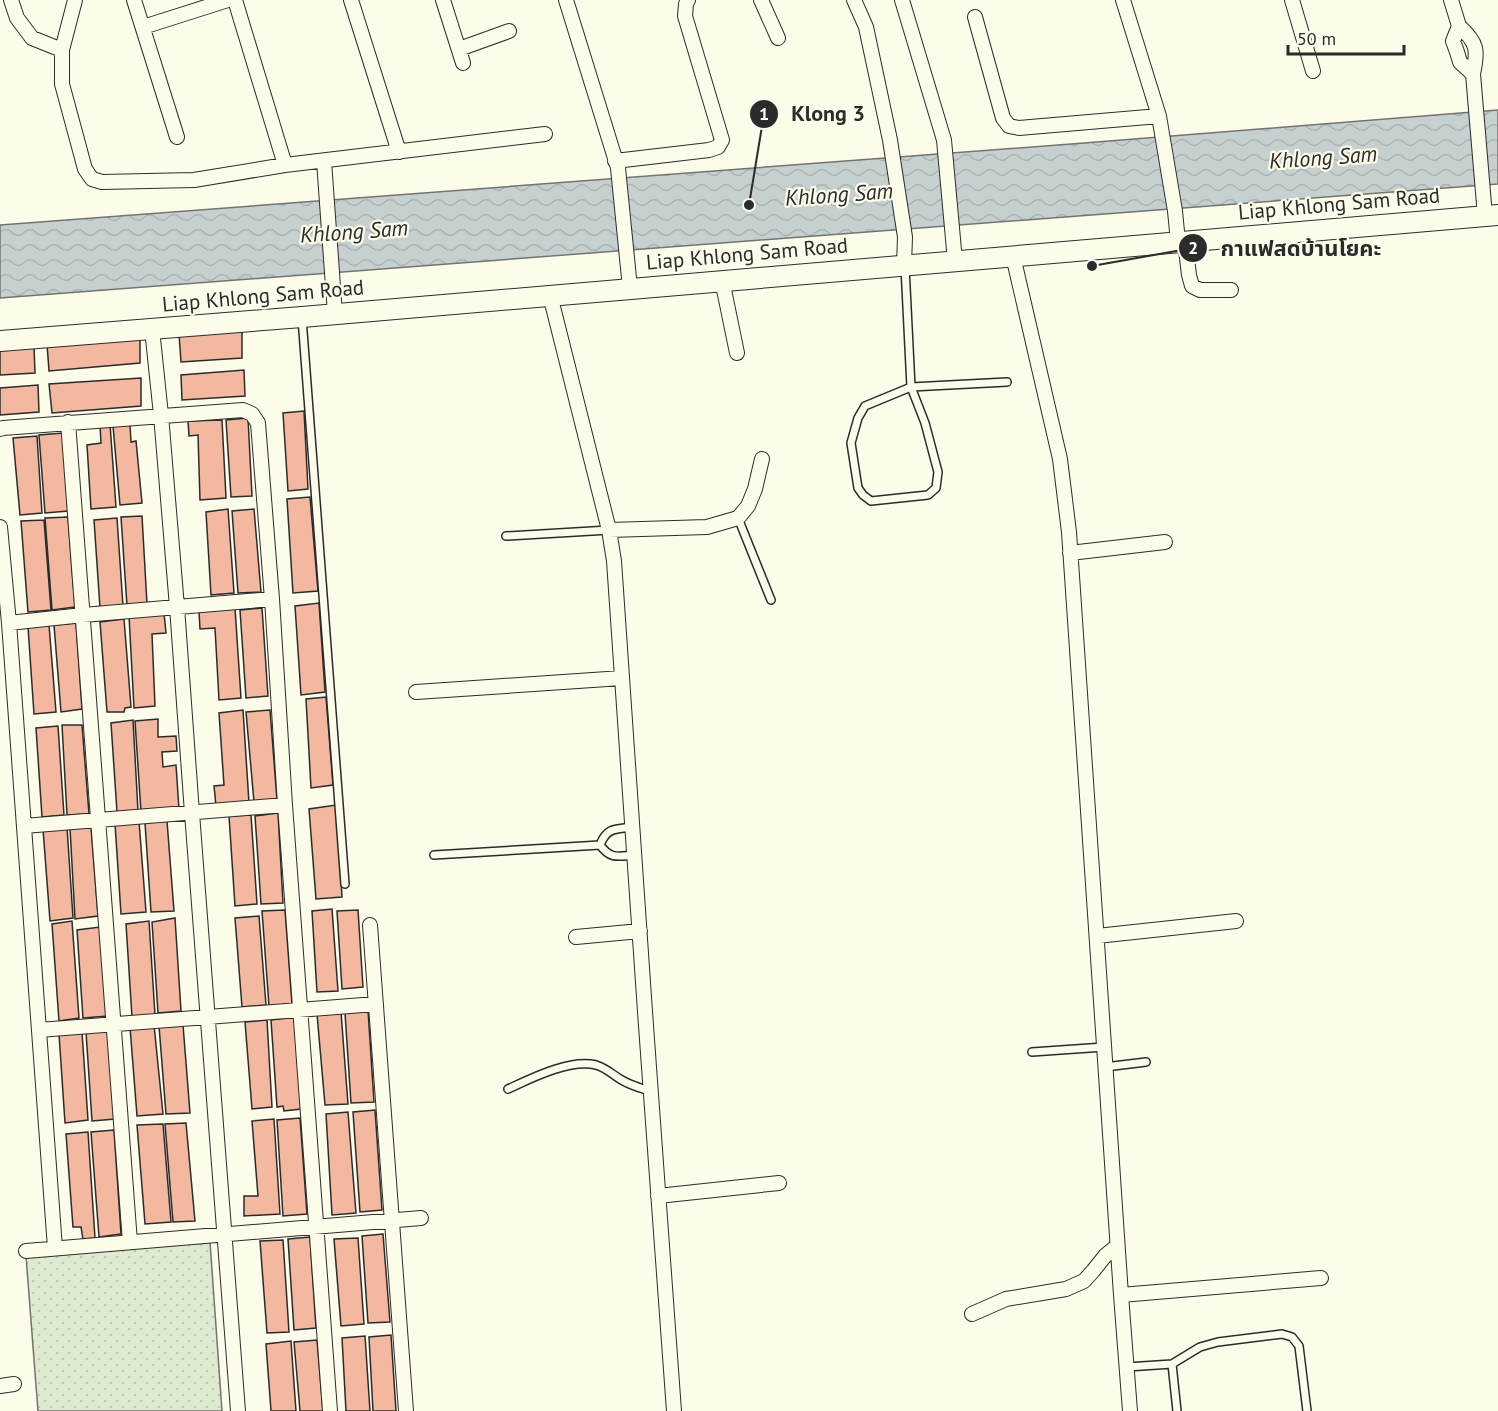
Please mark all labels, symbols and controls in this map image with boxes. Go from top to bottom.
scale bar [1288,18,1404,56]
text: 50 m [1297,27,1336,50]
callout: Klong 3 [749,94,877,134]
text: Klong 3 [791,99,865,127]
text: 1 [759,102,769,125]
water label: Khlong Sam [1268,139,1378,175]
water label: Khlong Sam [784,176,894,212]
street label: Liap Khlong Sam Road [1237,181,1441,226]
water label: Khlong Sam [299,213,409,249]
callout: กาแฟสดบ้านโยคะ [1178,228,1393,268]
street label: Liap Khlong Sam Road [645,231,849,276]
text: กาแฟสดบ้านโยคะ [1221,234,1381,262]
text: 2 [1188,236,1198,259]
street label: Liap Khlong Sam Road [161,273,365,318]

